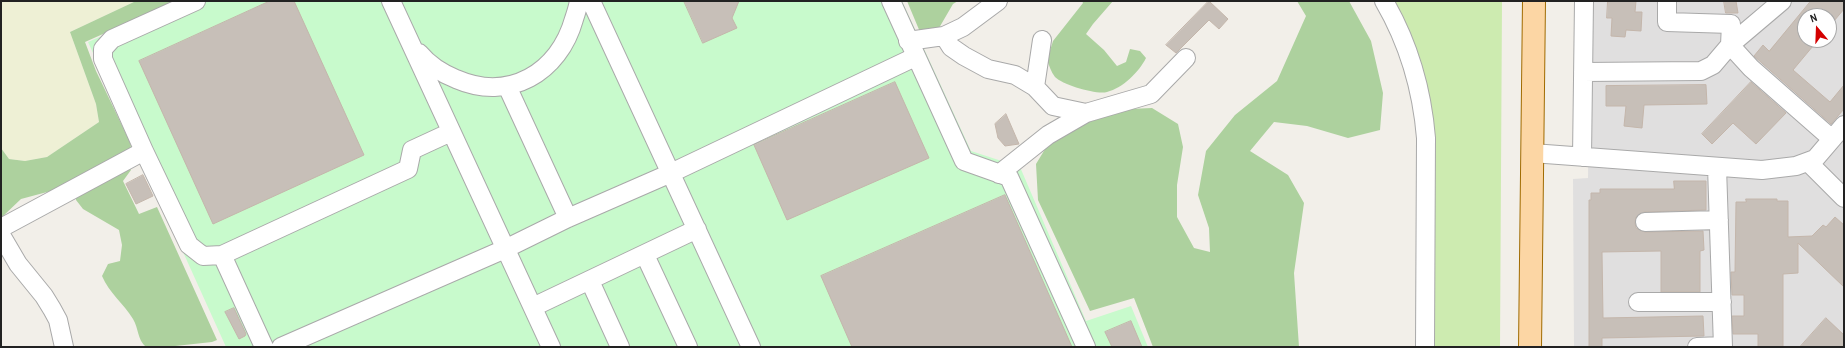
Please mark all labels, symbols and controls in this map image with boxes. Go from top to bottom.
north arrow [1797,8,1837,48]
text: N [1808,10,1819,25]

